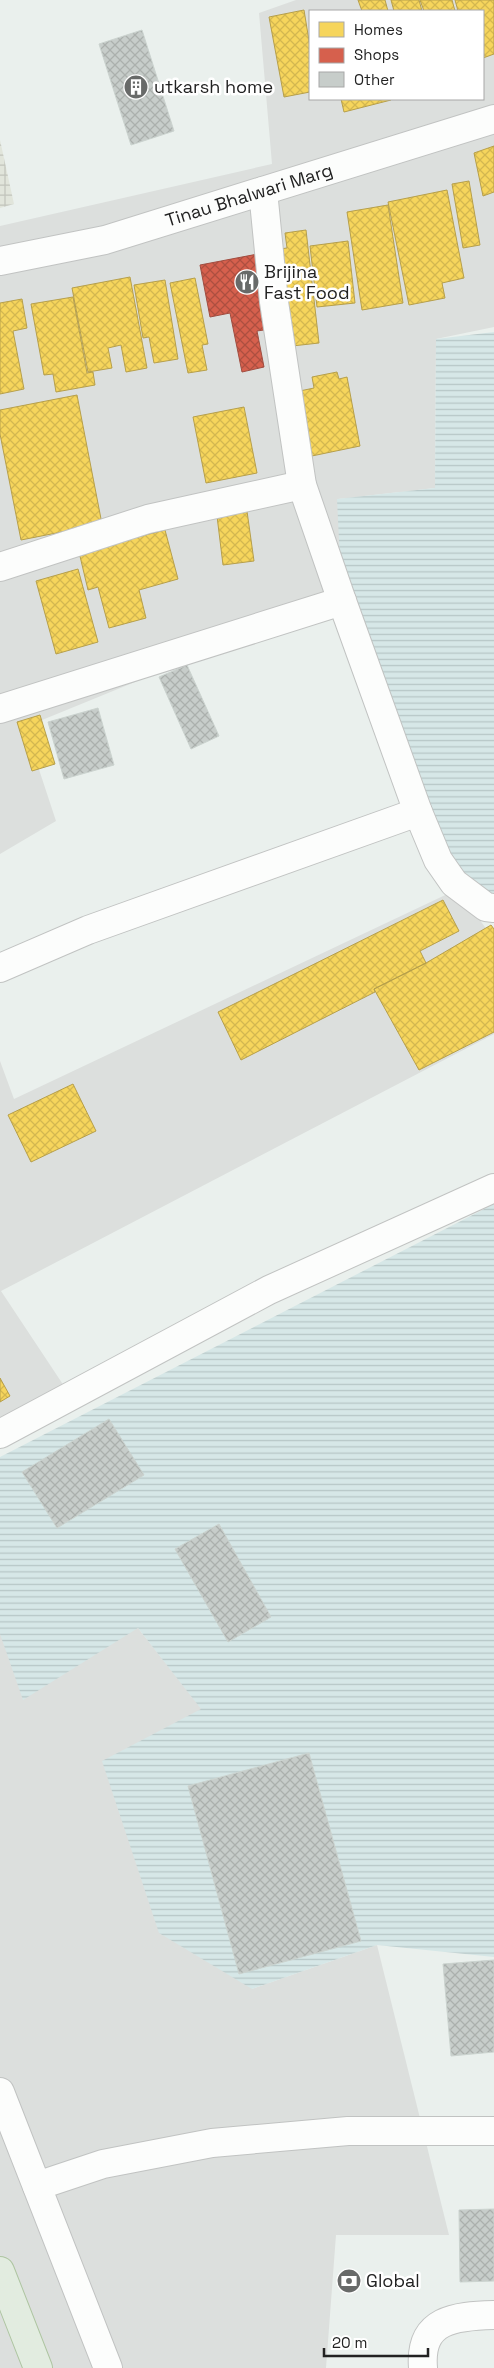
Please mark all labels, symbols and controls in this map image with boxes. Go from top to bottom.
legend [309,10,484,100]
text: Homes [354,20,403,39]
text: Shops [354,45,399,64]
text: Other [354,70,395,89]
building icon: utkarsh home [123,74,149,100]
place label: utkarsh home [154,75,273,98]
street label: Tinau Bhalwari Marg [163,158,335,231]
place label: Brijina Fast Food [264,260,350,304]
restaurant icon: Brijina Fast Food [234,269,260,295]
bank icon: Global [336,2268,362,2294]
place label: Global [366,2269,420,2292]
scale bar [324,2326,428,2358]
text: 20 m [332,2333,367,2352]

